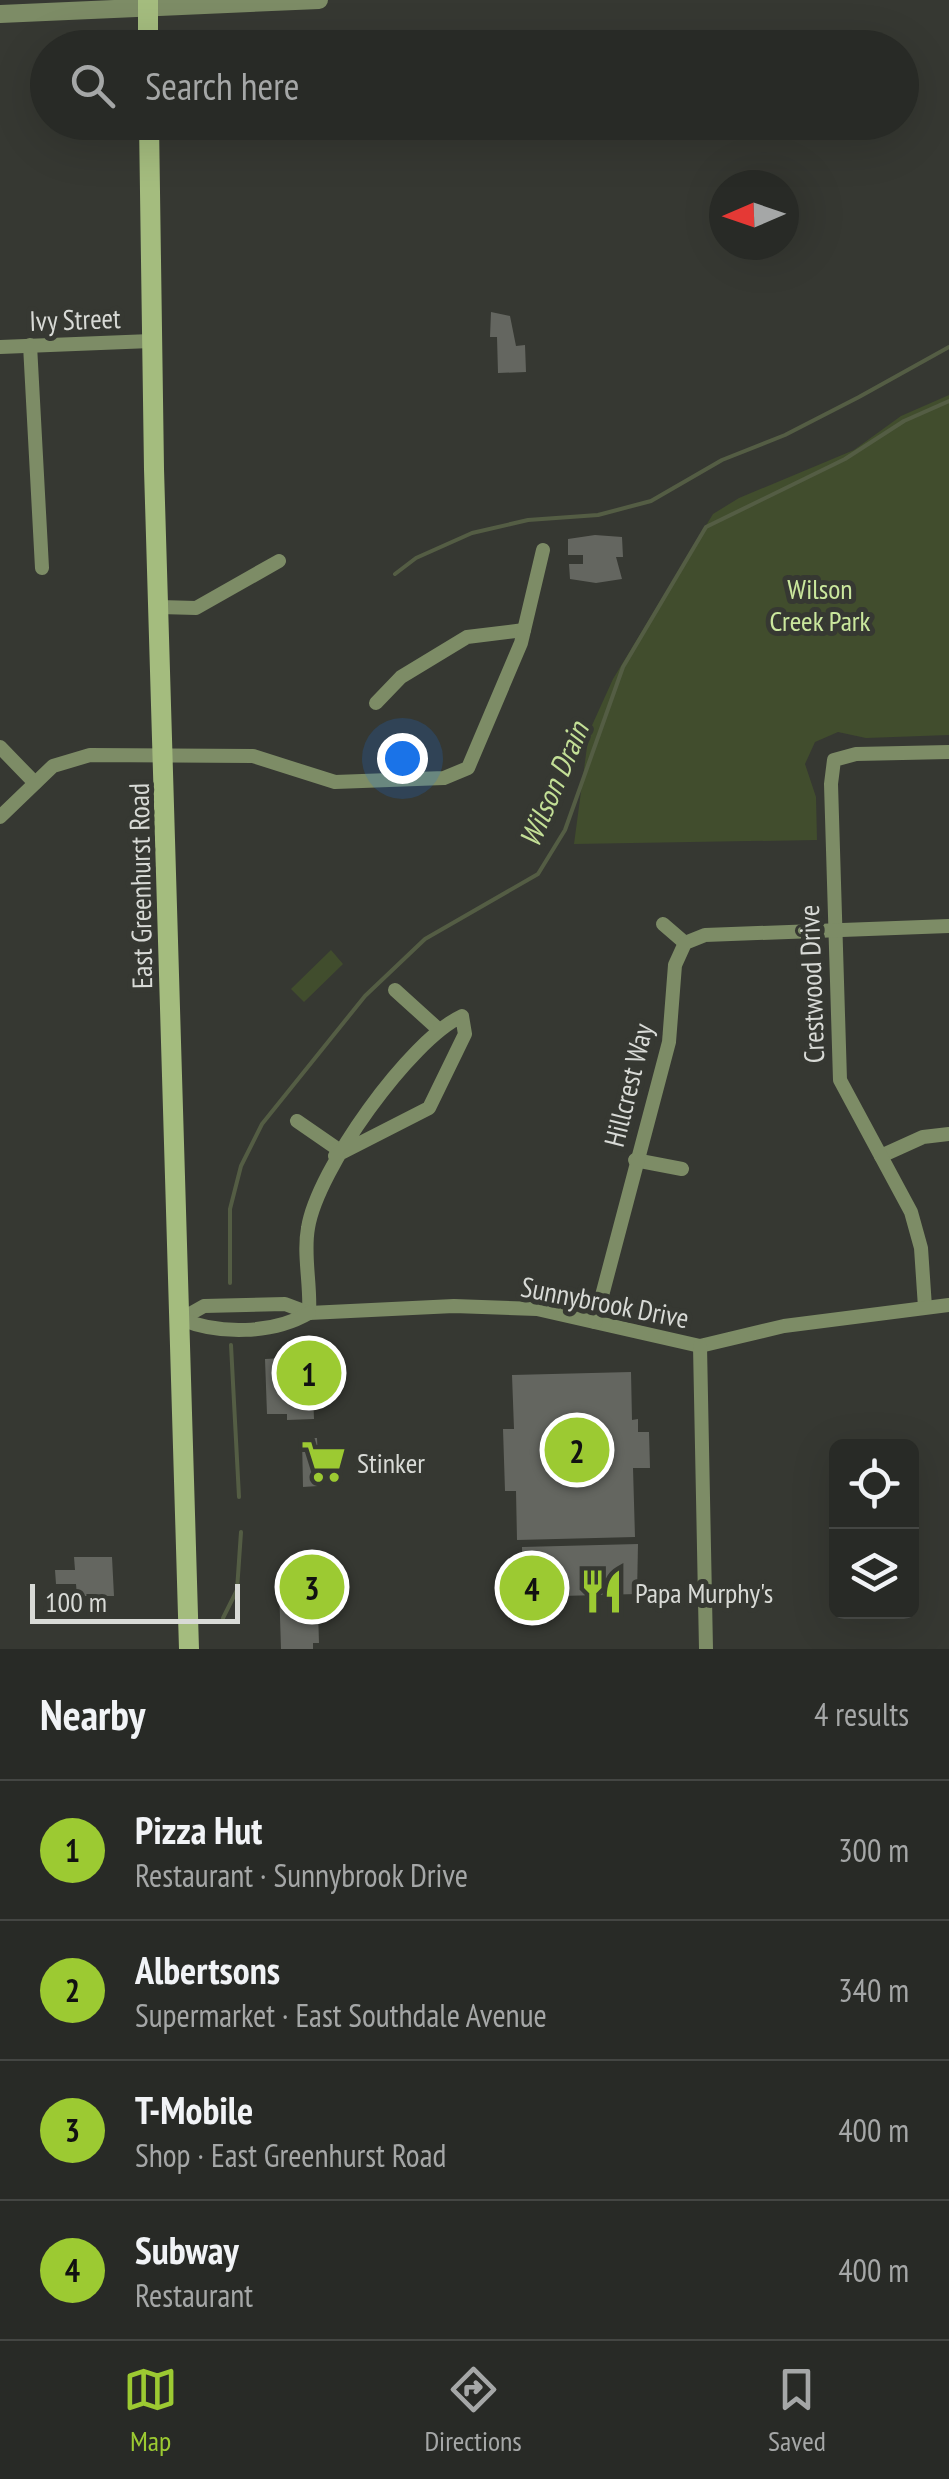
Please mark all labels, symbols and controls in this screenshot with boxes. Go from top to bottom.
search box [30,30,919,140]
icon: search [65,58,120,113]
text: Search here [145,61,299,110]
north arrow [709,170,799,260]
street label: Ivy Street [29,299,122,339]
park label: Wilson Creek Park [770,570,871,639]
water label: Wilson Drain [509,714,597,852]
your location [377,733,428,784]
street label: East Greenhurst Road [120,783,160,989]
street label: Crestwood Drive [790,904,832,1064]
street label: Hillcrest Way [595,1019,661,1150]
street label: Sunnybrook Drive [518,1268,692,1336]
pin: 1 [276,1336,342,1410]
pin: 2 [544,1412,610,1488]
supermarket icon: Stinker [300,1438,348,1486]
map controls [829,1439,919,1619]
button: locate [829,1439,919,1529]
place label: Stinker [357,1444,425,1481]
button: layers [829,1529,919,1619]
pin: 3 [280,1550,344,1624]
pin: 4 [500,1550,564,1626]
restaurant icon: Papa Murphy's [578,1568,626,1616]
place label: Papa Murphy's [635,1574,773,1611]
scale bar [30,1579,240,1624]
text: 100 m [45,1583,107,1620]
text: Nearby [40,1687,145,1742]
text: 4 results [814,1693,909,1735]
text: Pizza Hut [135,1805,262,1854]
text: 1 [65,1829,80,1871]
text: 300 m [838,1829,909,1871]
text: Restaurant · Sunnybrook Drive [135,1854,468,1896]
text: Albertsons [135,1945,280,1994]
text: 2 [65,1969,80,2011]
text: 340 m [838,1969,909,2011]
text: Supermarket · East Southdale Avenue [135,1994,547,2036]
text: T-Mobile [135,2085,253,2134]
text: 3 [65,2109,80,2151]
text: 400 m [838,2109,909,2151]
text: Shop · East Greenhurst Road [135,2134,446,2176]
text: Subway [135,2225,239,2274]
text: 4 [65,2249,80,2291]
text: 400 m [838,2249,909,2291]
text: Restaurant [135,2274,253,2316]
tab: Map [123,2362,178,2459]
tab: Directions [424,2362,522,2459]
tab: Saved [768,2362,826,2459]

